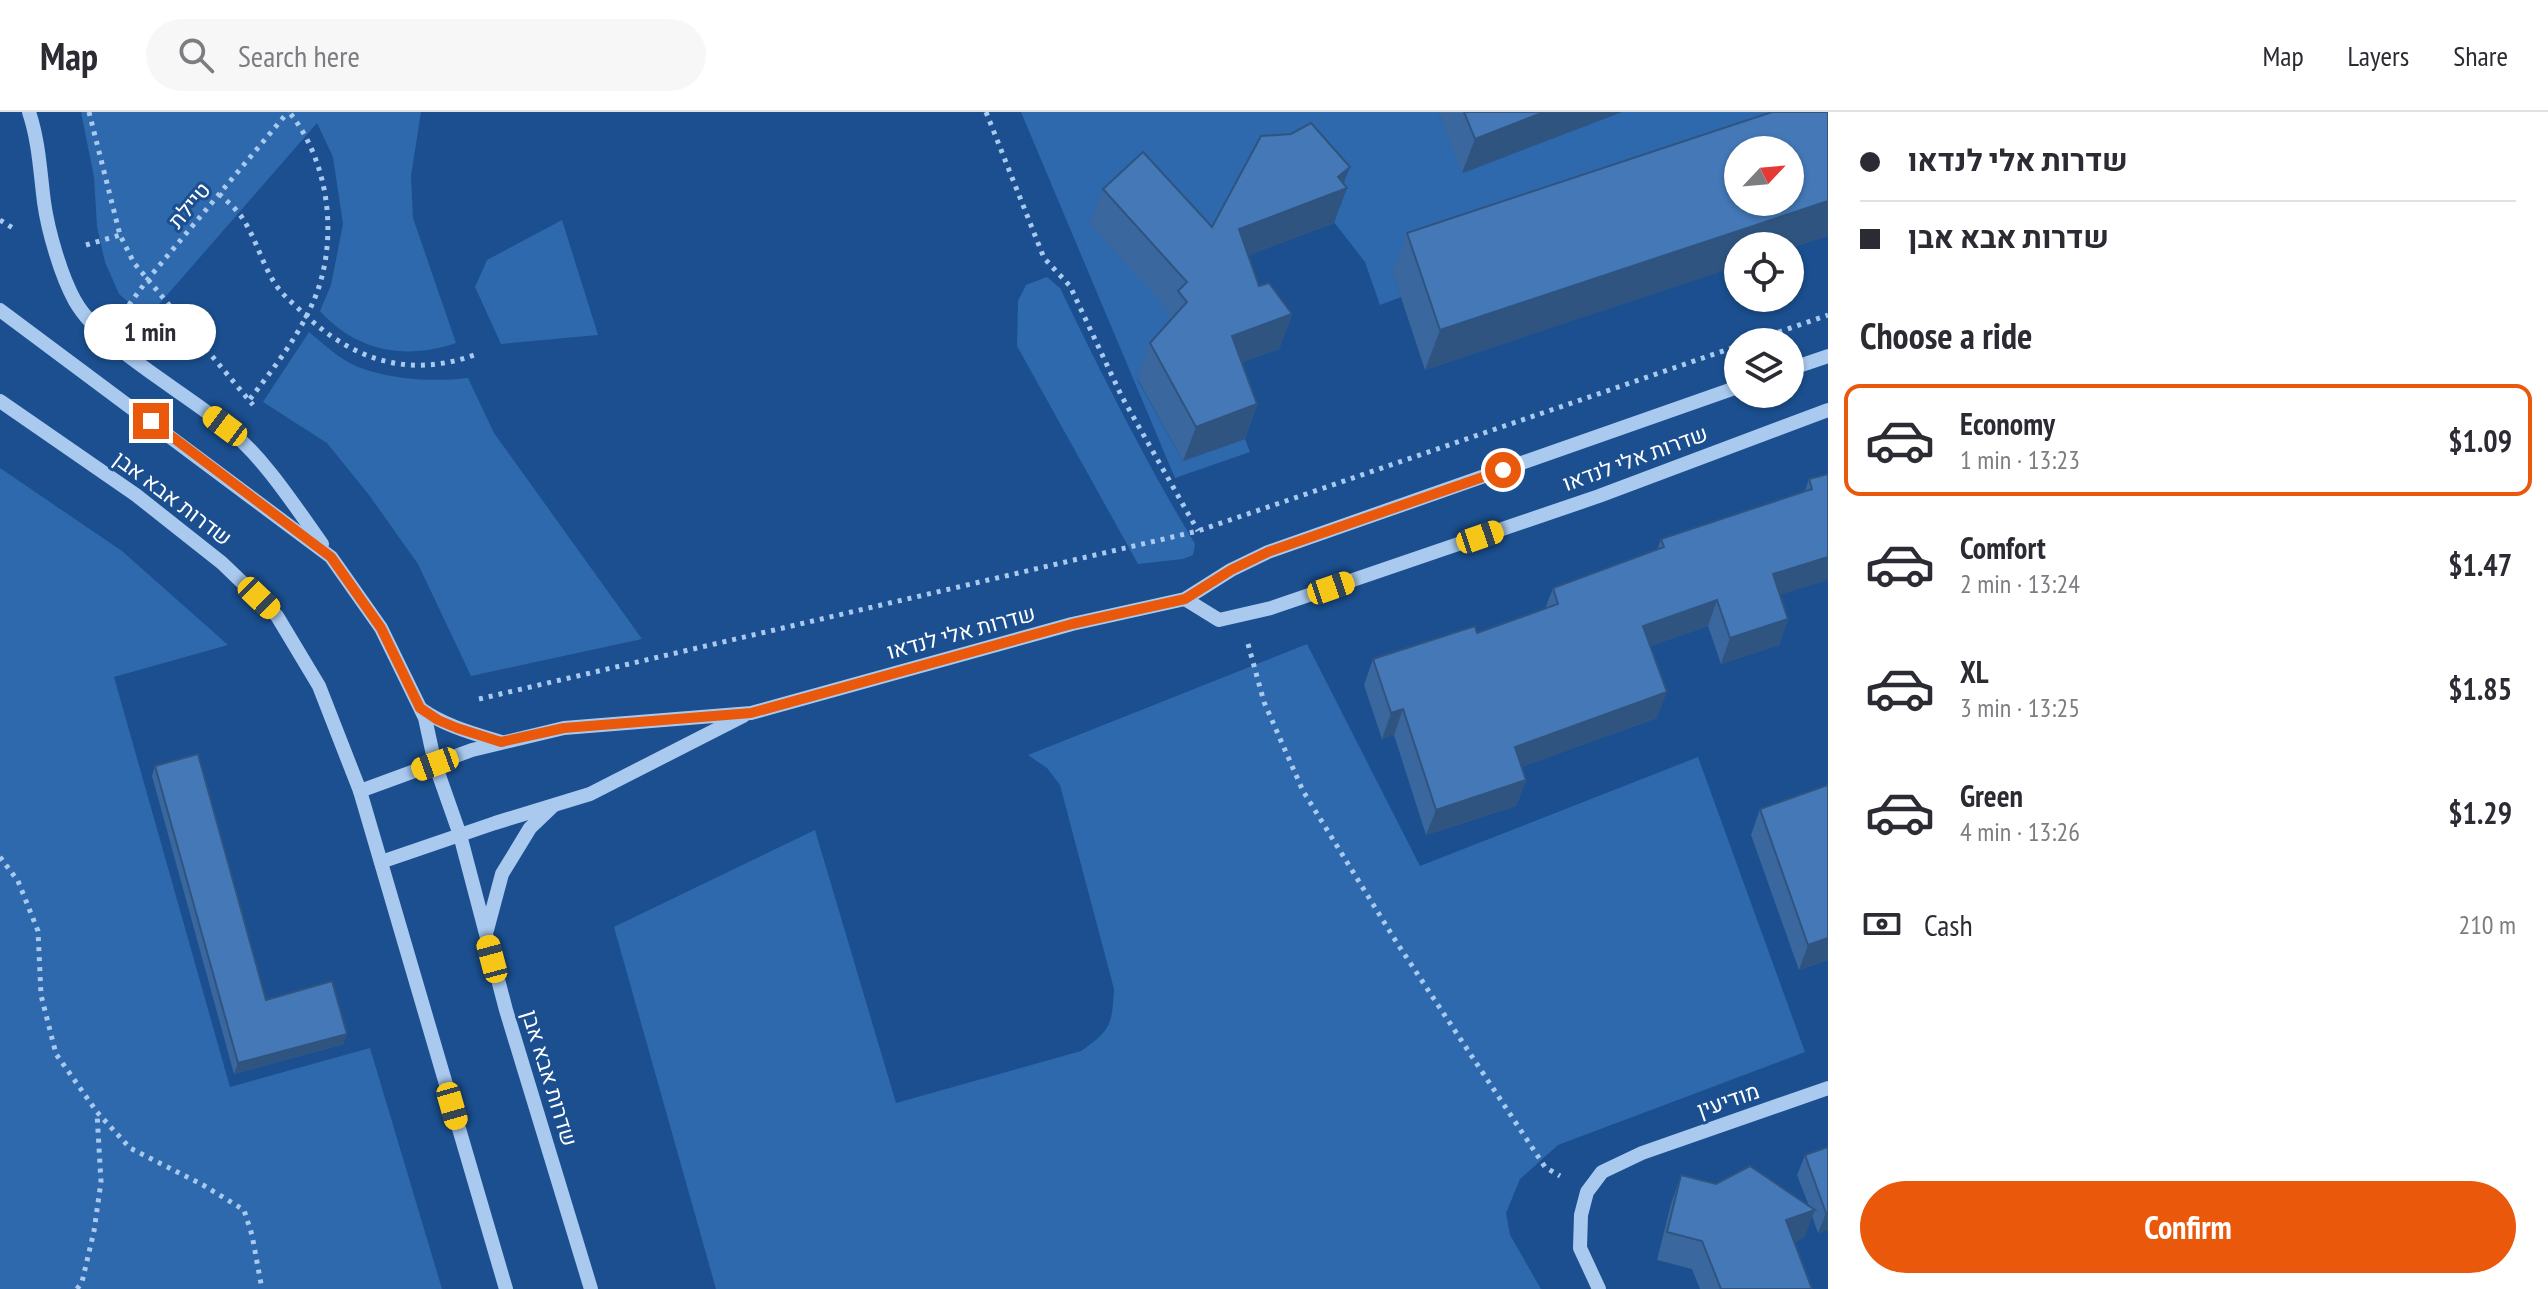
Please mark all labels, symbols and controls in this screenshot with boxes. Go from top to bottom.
search box [146,19,706,91]
text: Map [40,31,98,80]
icon: search [174,33,218,77]
text: Search here [238,36,360,75]
text: Map [2262,37,2304,74]
text: Layers [2348,37,2409,74]
text: Share [2453,37,2508,74]
north arrow [1724,136,1804,216]
map controls [1724,136,1804,408]
text: שדרות אלי לנדאו [1908,140,2128,179]
street label: טיילת [162,176,216,234]
text: שדרות אבא אבן [1908,217,2109,256]
button: locate [1724,232,1804,312]
callout: 1 min [85,305,217,361]
text: Choose a ride [1860,312,2032,359]
text: 1 min [124,315,176,348]
button: layers [1724,328,1804,408]
car [199,402,251,450]
route end [133,403,169,439]
icon: car [1864,404,1936,476]
text: Economy [1960,404,2055,443]
street label: שדרות אלי לנדאו [1558,419,1712,497]
text: $1.09 [2448,421,2512,460]
text: 1 min · 13:23 [1960,443,2080,476]
street label: שדרות אבא אבן [108,444,238,552]
route start [1485,452,1521,488]
car [1453,518,1507,556]
icon: car [1864,528,1936,600]
text: Comfort [1960,528,2046,567]
text: $1.47 [2448,545,2512,584]
text: 2 min · 13:24 [1960,567,2080,600]
car [1304,569,1358,607]
car [233,573,285,623]
street label: שדרות אלי לנדאו [884,599,1038,665]
icon: car [1864,652,1936,724]
text: XL [1960,652,1989,691]
text: $1.85 [2448,669,2512,708]
text: 3 min · 13:25 [1960,691,2080,724]
car [408,745,462,783]
icon: car [1864,776,1936,848]
text: Green [1960,776,2023,815]
text: $1.29 [2448,793,2512,832]
text: 4 min · 13:26 [1960,815,2080,848]
icon: cash [1860,902,1904,946]
text: Cash [1924,905,1973,944]
text: 210 m [2458,908,2516,941]
car [474,933,510,985]
street label: שדרות אבא אבן [516,1006,584,1150]
street label: מודיעין [1693,1076,1763,1124]
car [434,1080,470,1132]
button: Confirm [1860,1181,2516,1273]

